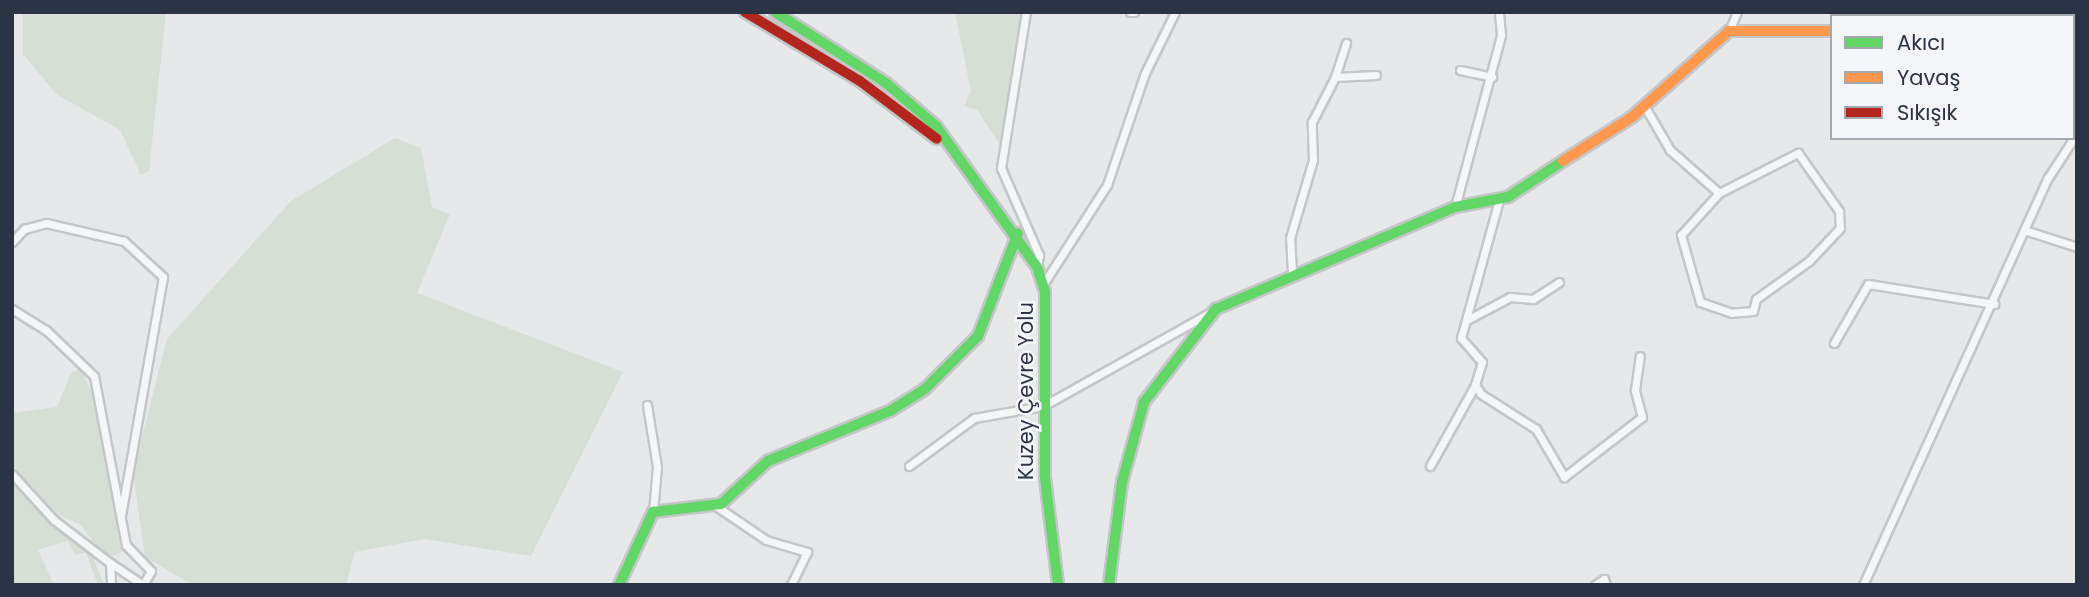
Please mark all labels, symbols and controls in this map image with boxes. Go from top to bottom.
legend [1830,14,2075,140]
text: Akıcı [1897,28,1945,57]
text: Yavaş [1897,63,1960,92]
text: Sıkışık [1897,98,1957,127]
street label: Kuzey Çevre Yolu [1013,302,1039,480]

